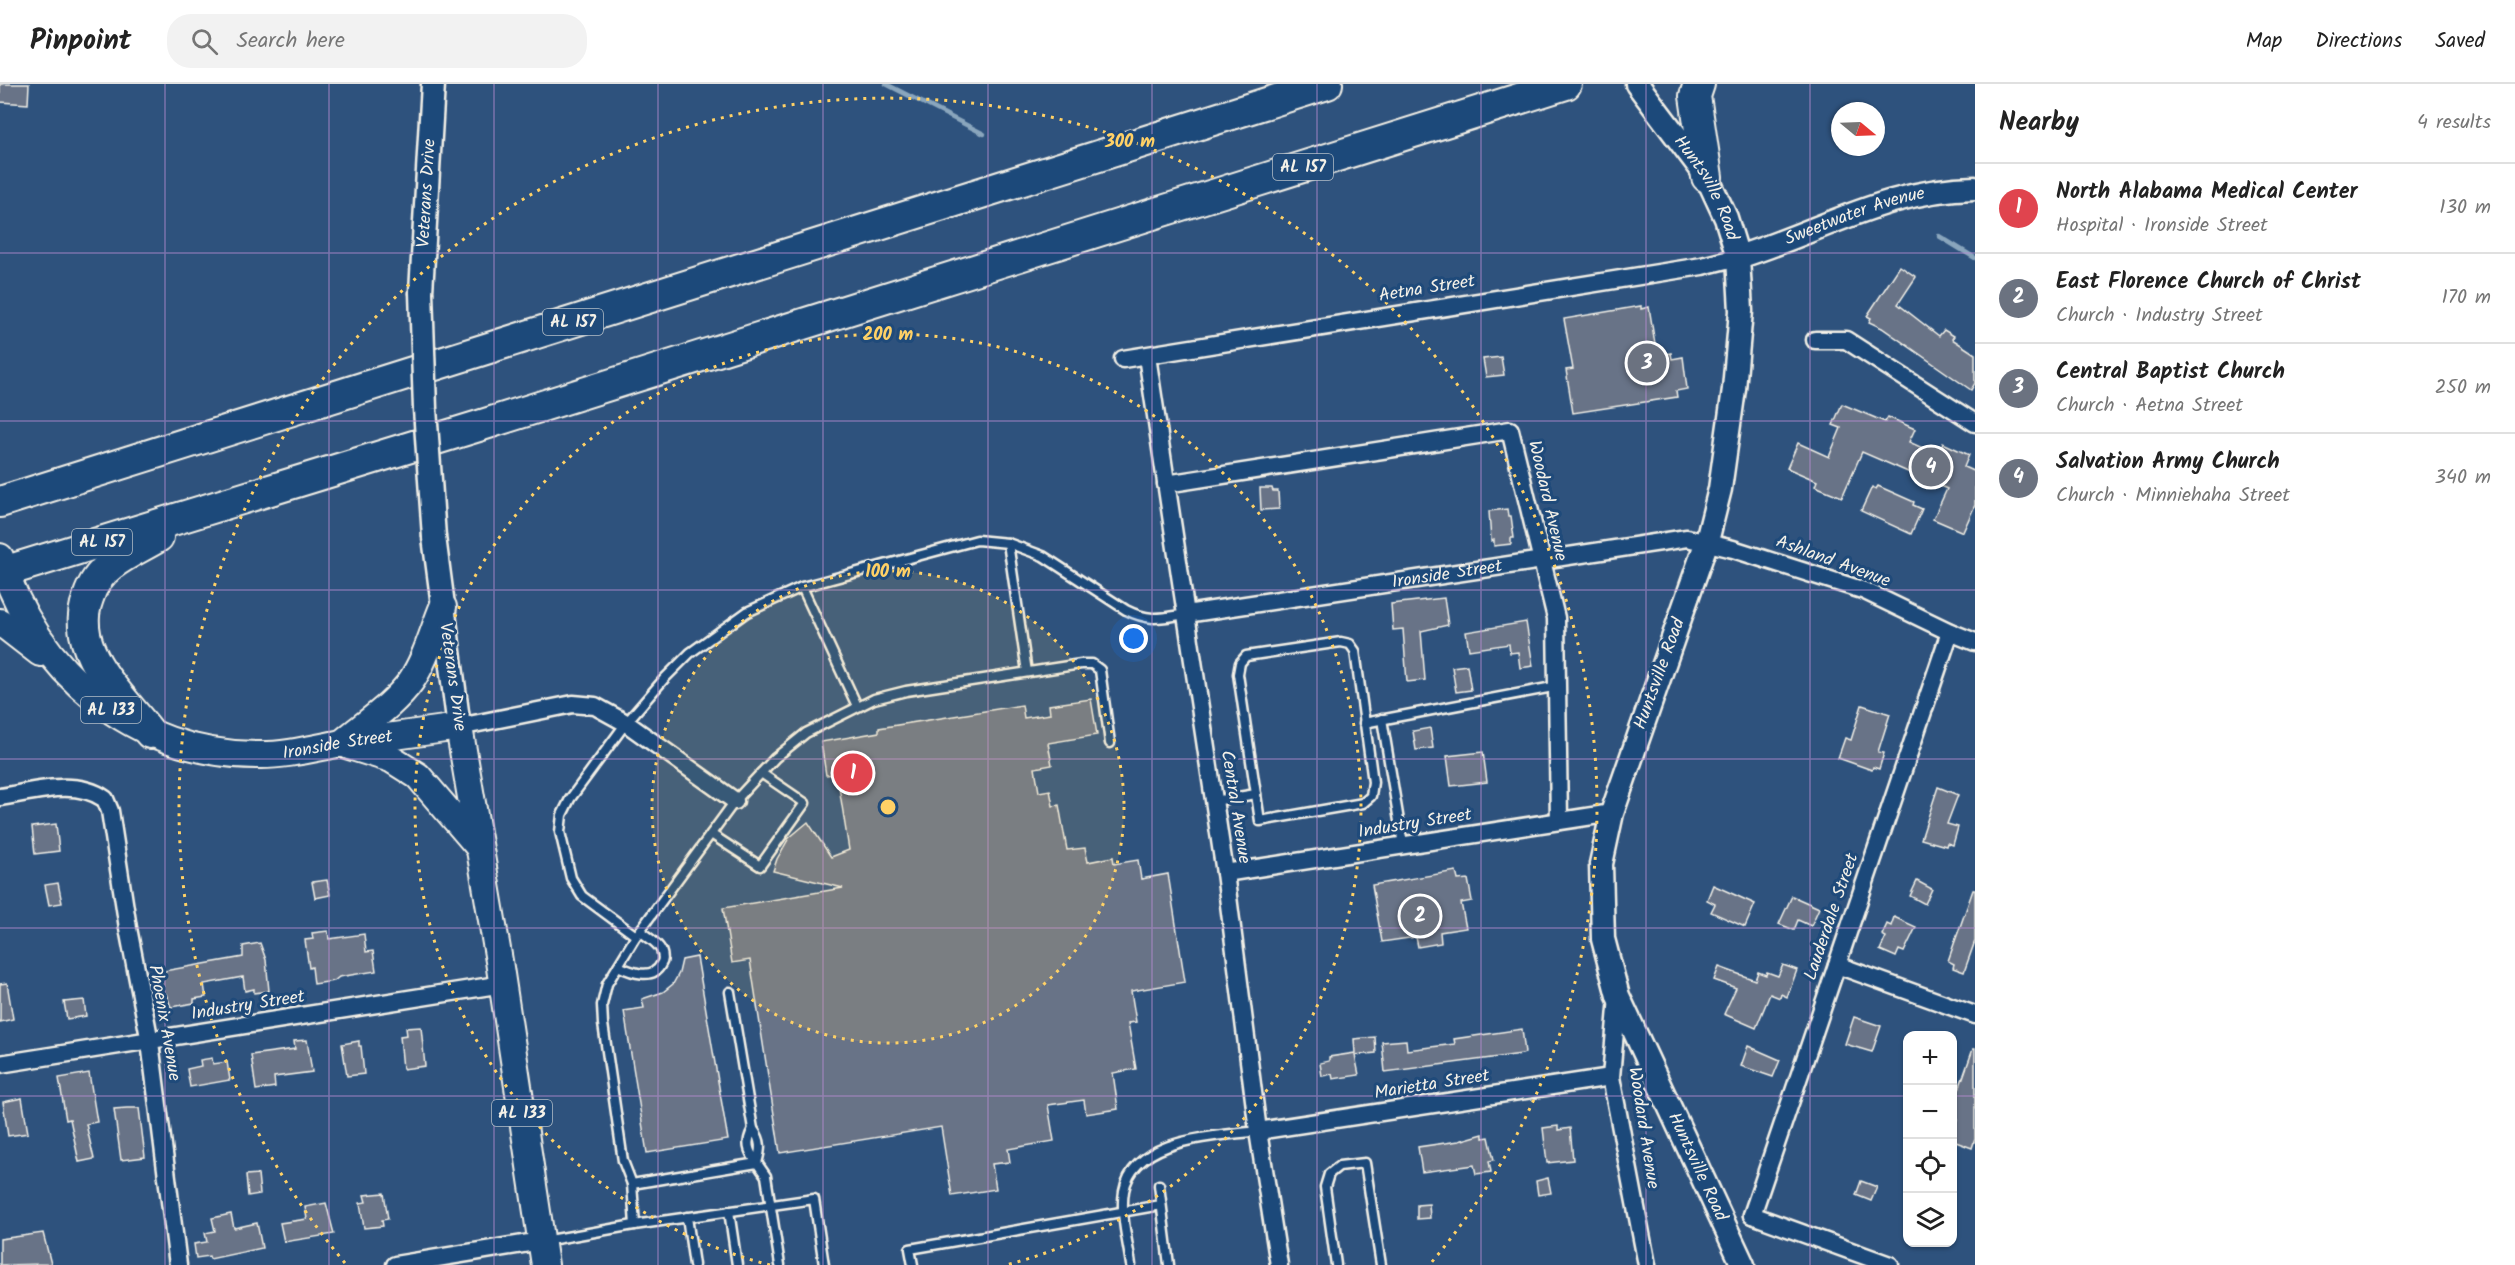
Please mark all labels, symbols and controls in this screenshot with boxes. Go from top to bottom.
search box [167,14,587,68]
text: Pinpoint [30,19,131,64]
text: Search here [236,24,345,59]
icon: search [188,25,221,58]
text: Map [2246,25,2282,58]
text: Directions [2315,25,2402,58]
text: Saved [2435,25,2485,58]
north arrow [1831,102,1885,156]
text: Nearby [1999,102,2079,144]
text: 4 results [2417,107,2491,139]
text: 300 m [1104,128,1155,157]
street label: Huntsville Road [1666,129,1747,245]
street label: Veterans Drive [409,138,444,249]
road number: AL 157 [1273,154,1333,180]
text: North Alabama Medical Center [2056,175,2357,210]
street label: Sweetwater Avenue [1781,179,1927,254]
text: 1 [2015,192,2022,224]
text: 130 m [2439,192,2491,224]
text: Hospital · Ironside Street [2056,210,2268,242]
text: East Florence Church of Christ [2056,265,2361,300]
street label: Aetna Street [1377,267,1478,311]
text: 2 [2013,282,2024,314]
text: 170 m [2442,282,2491,314]
text: Church · Industry Street [2056,300,2263,332]
road number: AL 157 [543,309,603,335]
text: 200 m [863,321,914,350]
pin: 3 [1628,340,1666,386]
text: Central Baptist Church [2056,355,2285,390]
text: 3 [2013,372,2024,404]
text: 250 m [2435,372,2491,404]
text: Church · Aetna Street [2056,390,2243,422]
street label: Woodard Avenue [1519,438,1575,564]
pin: 4 [1912,444,1950,490]
text: Salvation Army Church [2056,445,2280,480]
text: 4 [2013,462,2024,494]
text: 340 m [2435,462,2491,494]
text: Church · Minniehaha Street [2056,480,2290,512]
street label: Ashland Avenue [1772,528,1894,596]
road number: AL 157 [72,529,132,555]
street label: Ironside Street [1390,552,1505,597]
text: 100 m [865,558,911,587]
street label: Huntsville Road [1626,613,1694,734]
street label: Veterans Drive [430,621,474,733]
your location [1119,624,1148,653]
road number: AL 133 [81,697,141,723]
street label: Ironside Street [281,722,395,768]
street label: Central Avenue [1212,748,1258,866]
pin: 1 [834,750,872,796]
centre of rings [878,797,898,817]
street label: Industry Street [1356,801,1475,847]
street label: Lauderdale Street [1797,849,1868,984]
pin: 2 [1400,894,1440,938]
street label: Phoenix Avenue [140,963,188,1083]
street label: Industry Street [189,983,308,1029]
map controls [1903,1031,1957,1247]
button: + [1903,1031,1957,1085]
street label: Marietta Street [1372,1061,1493,1108]
street label: Woodard Avenue [1619,1065,1667,1191]
button: − [1903,1085,1957,1139]
road number: AL 133 [492,1100,552,1126]
street label: Huntsville Road [1660,1108,1736,1227]
button: locate [1903,1139,1957,1193]
button: layers [1903,1193,1957,1247]

